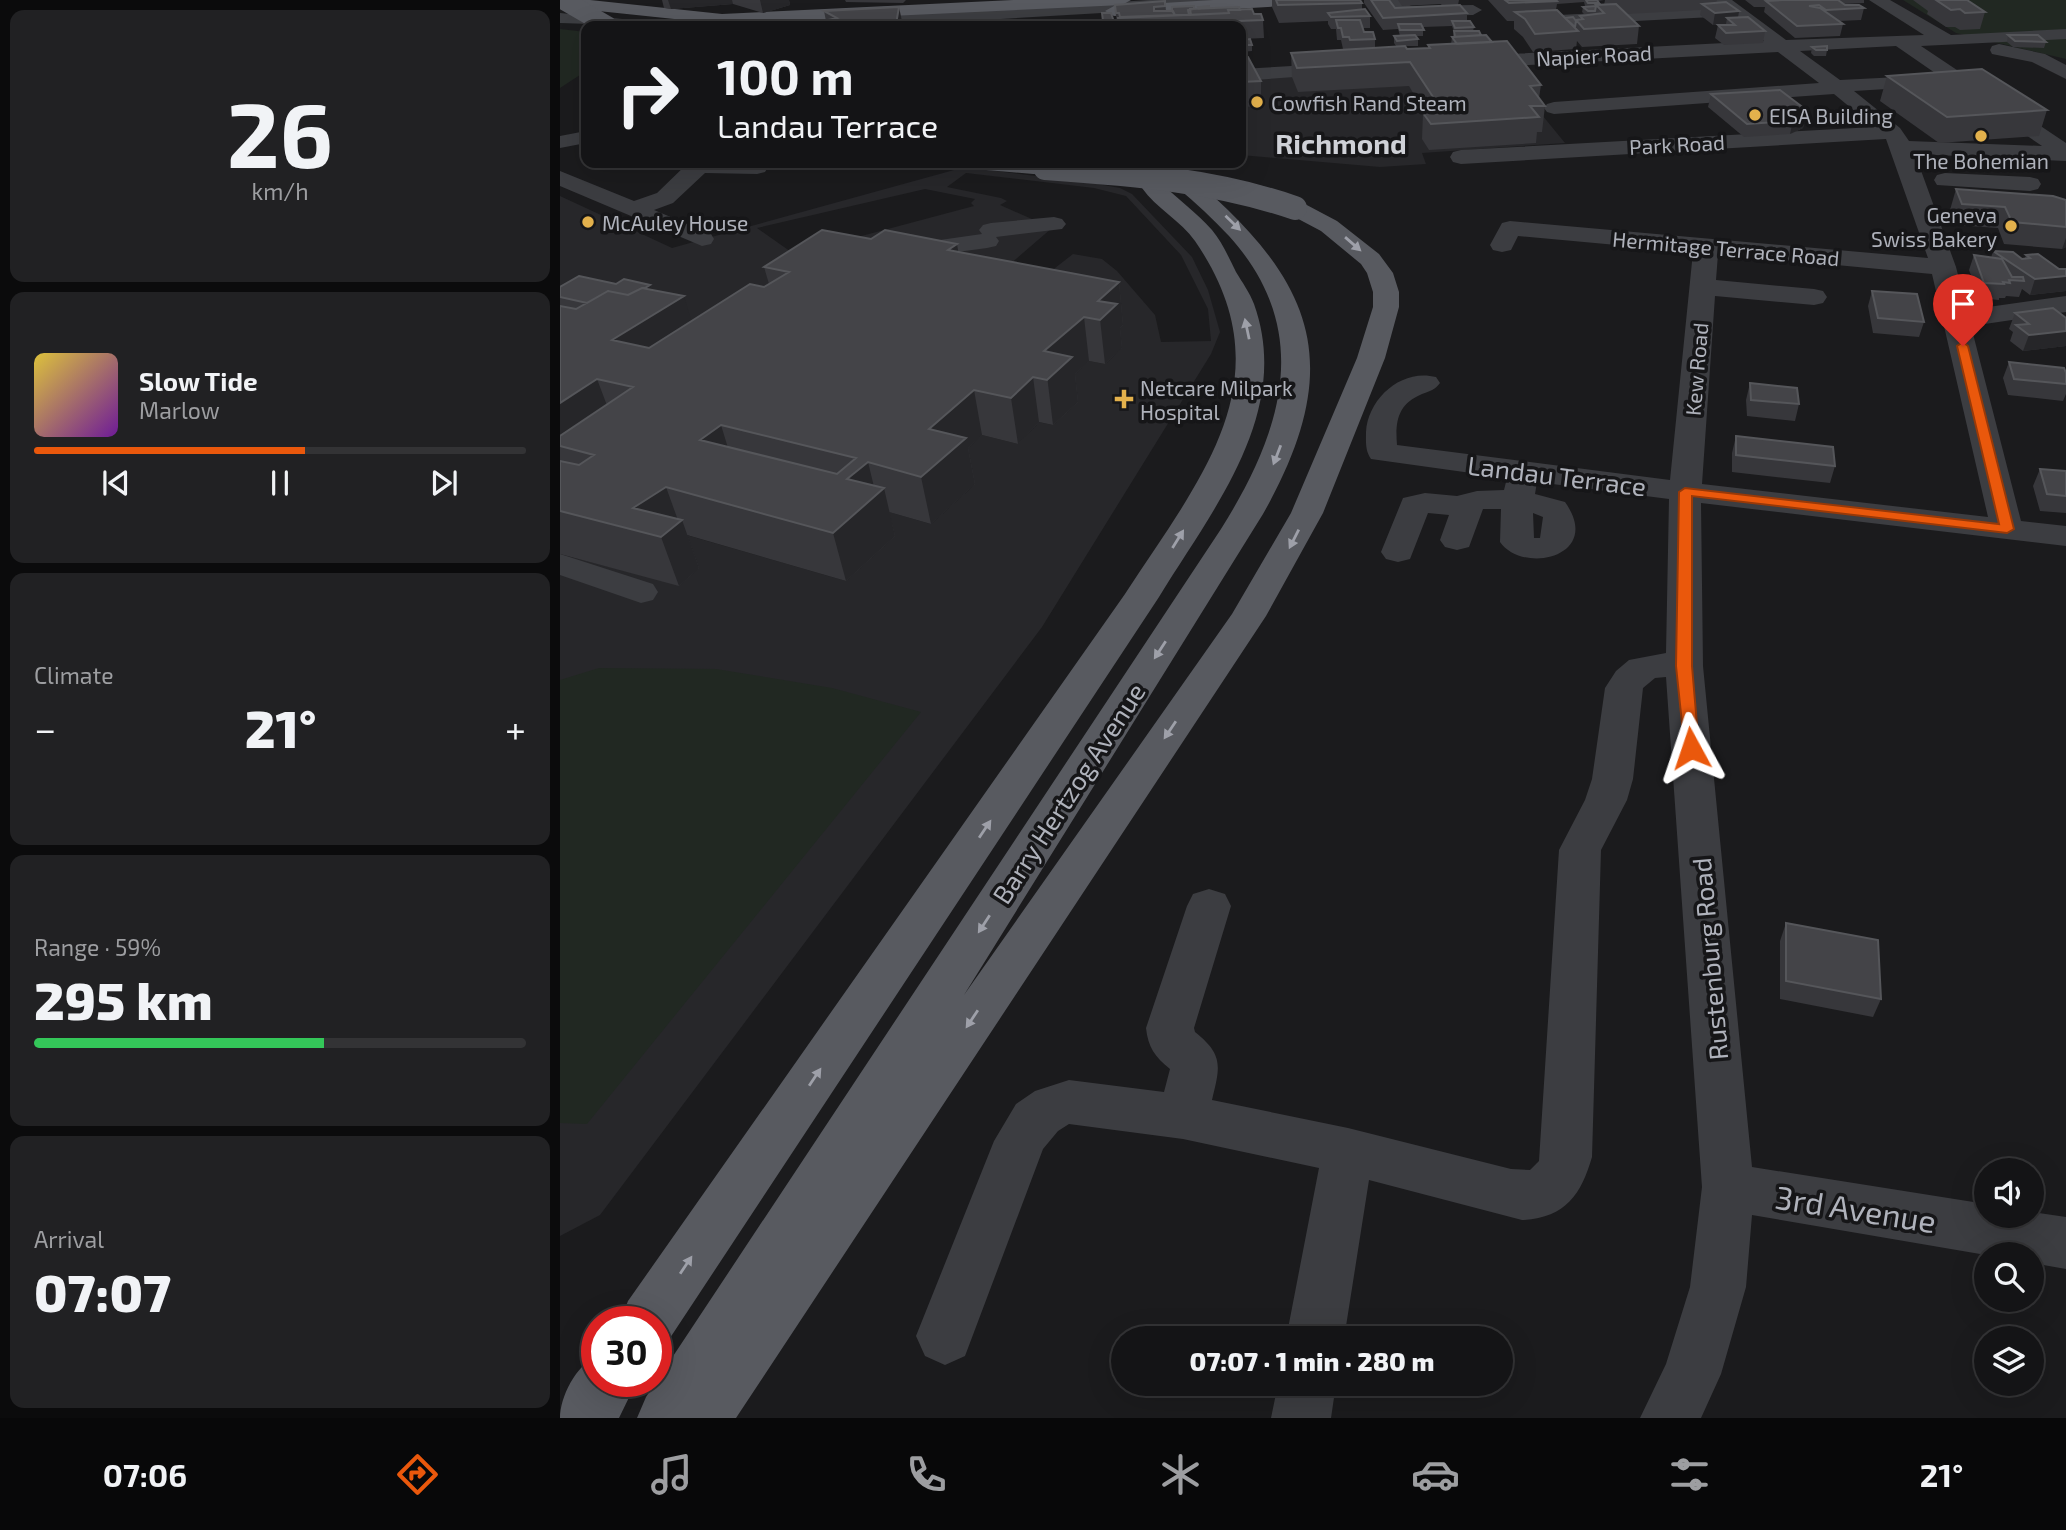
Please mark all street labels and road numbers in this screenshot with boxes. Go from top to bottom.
street label: Napier Road [1535,39,1653,71]
street label: Park Road [1629,129,1725,159]
street label: Hermitage Terrace Road [1611,226,1841,270]
street label: Kew Road [1679,321,1713,417]
street label: Landau Terrace [1466,449,1648,501]
street label: Barry Hertzog Avenue [985,677,1151,909]
street label: Rustenburg Road [1685,856,1733,1062]
street label: 3rd Avenue [1773,1177,1939,1239]

